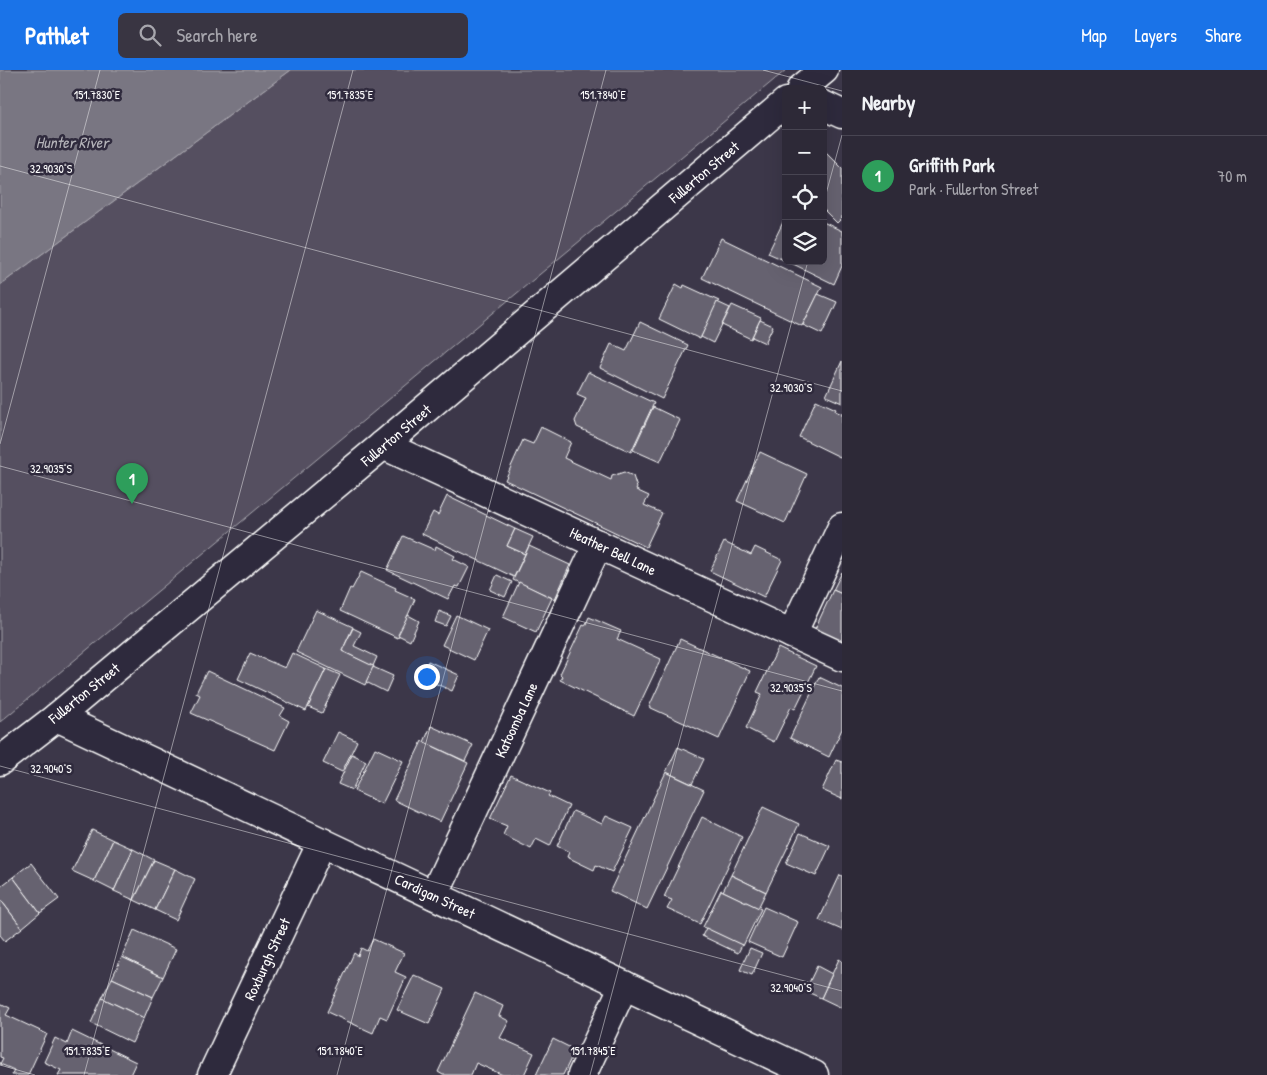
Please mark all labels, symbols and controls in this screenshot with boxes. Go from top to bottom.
search box [118,13,468,58]
text: Pathlet [25,19,88,51]
icon: search [136,21,164,49]
text: Search here [176,22,258,48]
text: Map [1081,23,1107,48]
text: Layers [1135,23,1177,48]
text: Share [1205,23,1242,48]
map controls [782,85,827,265]
button: + [782,85,827,130]
text: 151.7830°E [74,86,121,103]
text: 151.7835°E [327,86,374,103]
text: 151.7840°E [580,86,626,103]
text: Nearby [862,88,915,117]
button: − [782,130,827,175]
water label: Hunter River [36,131,110,153]
street label: Fullerton Street [663,136,744,208]
text: Griffith Park [909,152,995,178]
text: 32.9030°S [30,160,73,177]
text: 1 [875,165,881,187]
text: 70 m [1217,165,1247,187]
button: locate [782,175,827,220]
text: Park · Fullerton Street [909,178,1038,200]
button: layers [782,220,827,265]
text: 32.9030°S [770,379,813,396]
street label: Fullerton Street [355,399,436,471]
text: 32.9035°S [30,460,73,477]
pin: 1 [116,463,148,504]
street label: Heather Bell Lane [566,522,660,580]
street label: Fullerton Street [43,657,125,729]
your location [414,664,440,690]
street label: Katoomba Lane [489,679,543,761]
text: 32.9035°S [770,679,813,696]
text: 32.9040°S [30,760,72,777]
street label: Cardigan Street [391,868,480,924]
street label: Roxburgh Street [239,914,296,1004]
text: 32.9040°S [770,979,812,996]
text: 151.7835°E [64,1042,111,1059]
text: 151.7840°E [317,1042,363,1059]
text: 151.7845°E [570,1042,616,1059]

